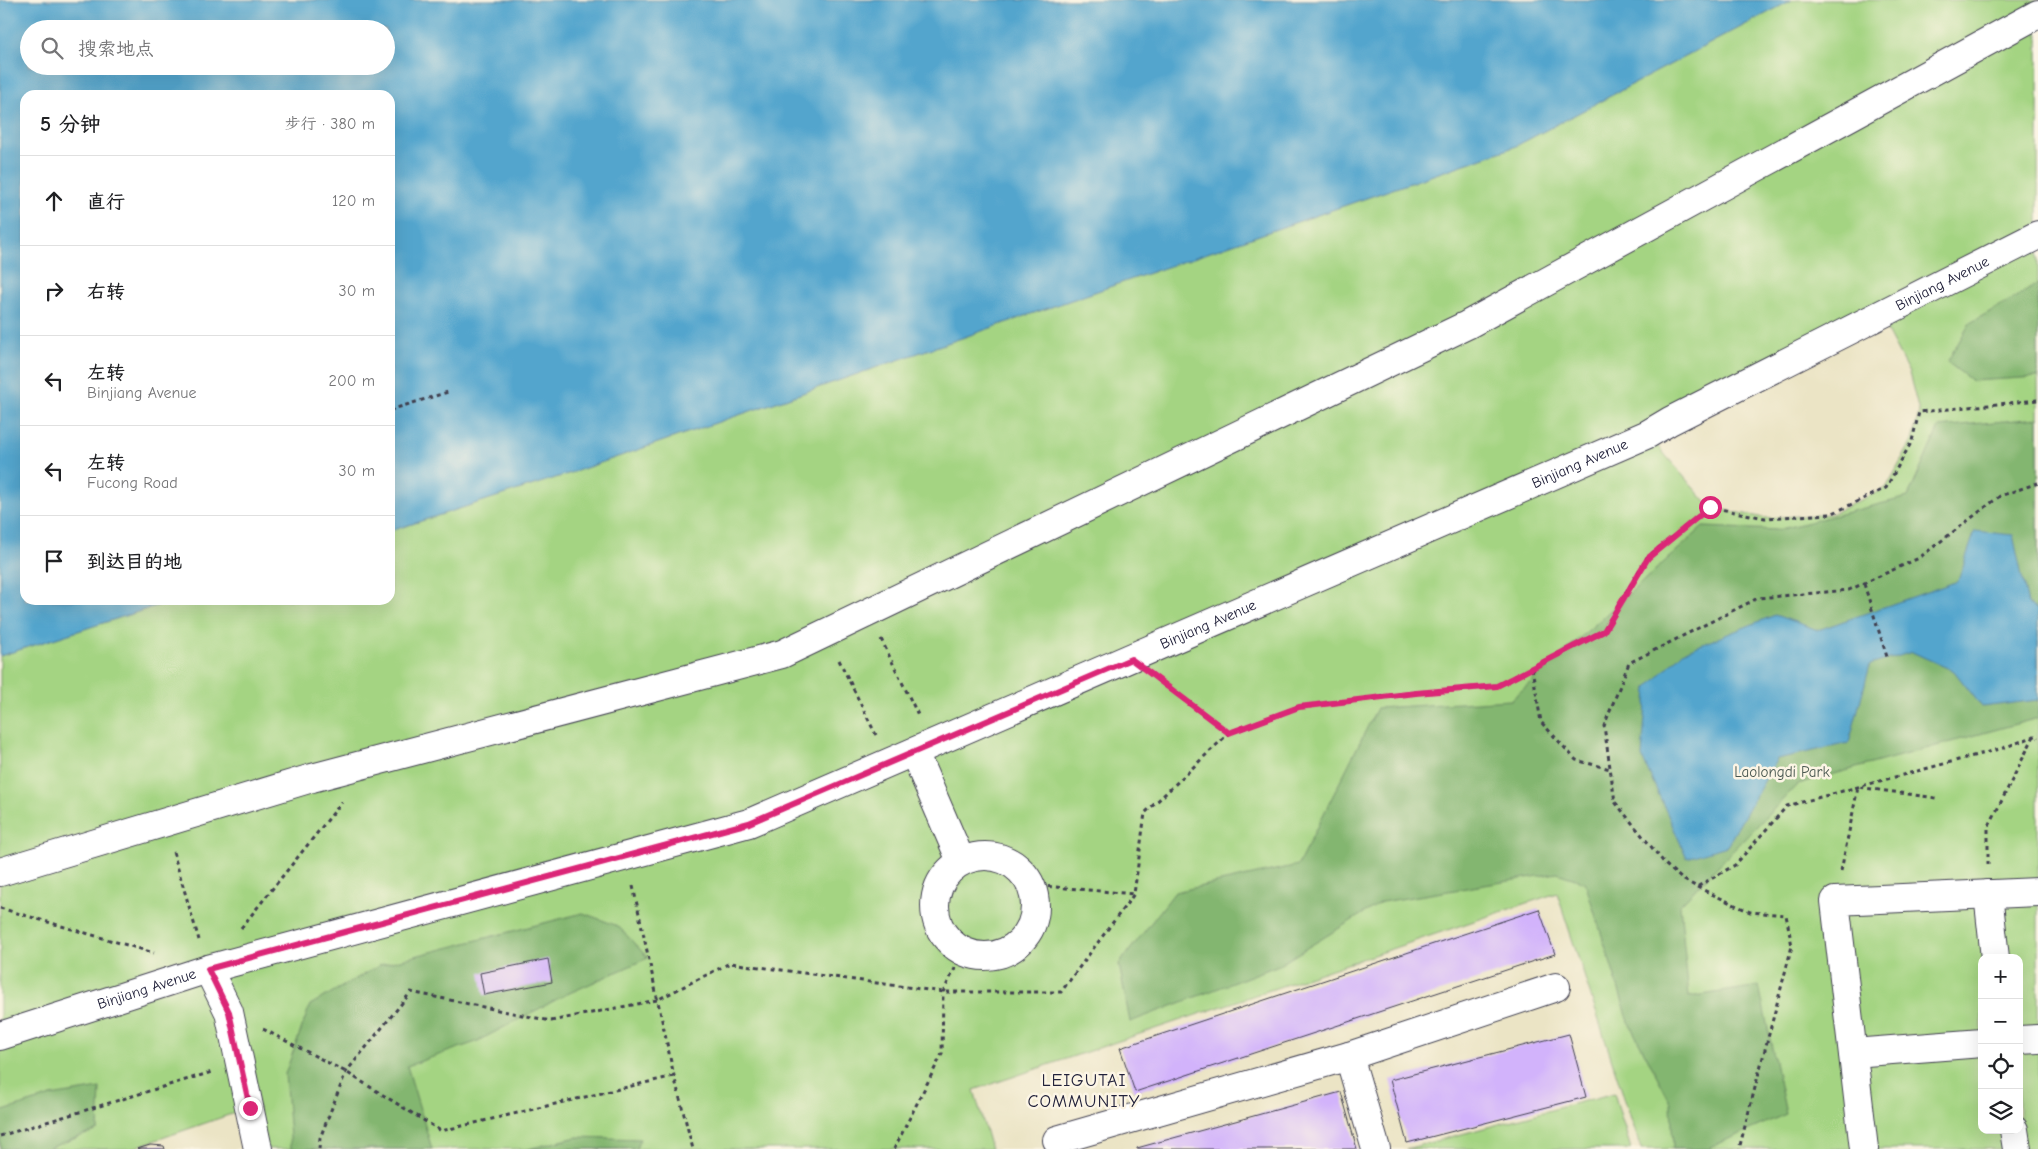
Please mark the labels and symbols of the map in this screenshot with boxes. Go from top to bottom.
street label: Binjiang Avenue [1892,252,1993,315]
street label: Binjiang Avenue [1529,435,1631,492]
route start [1699,496,1722,519]
street label: Binjiang Avenue [1157,596,1259,653]
park label: Laolongdi Park [1734,763,1830,781]
street label: Binjiang Avenue [95,964,199,1013]
district label: LEIGUTAI COMMUNITY [1027,1070,1141,1112]
route end [239,1097,262,1120]

